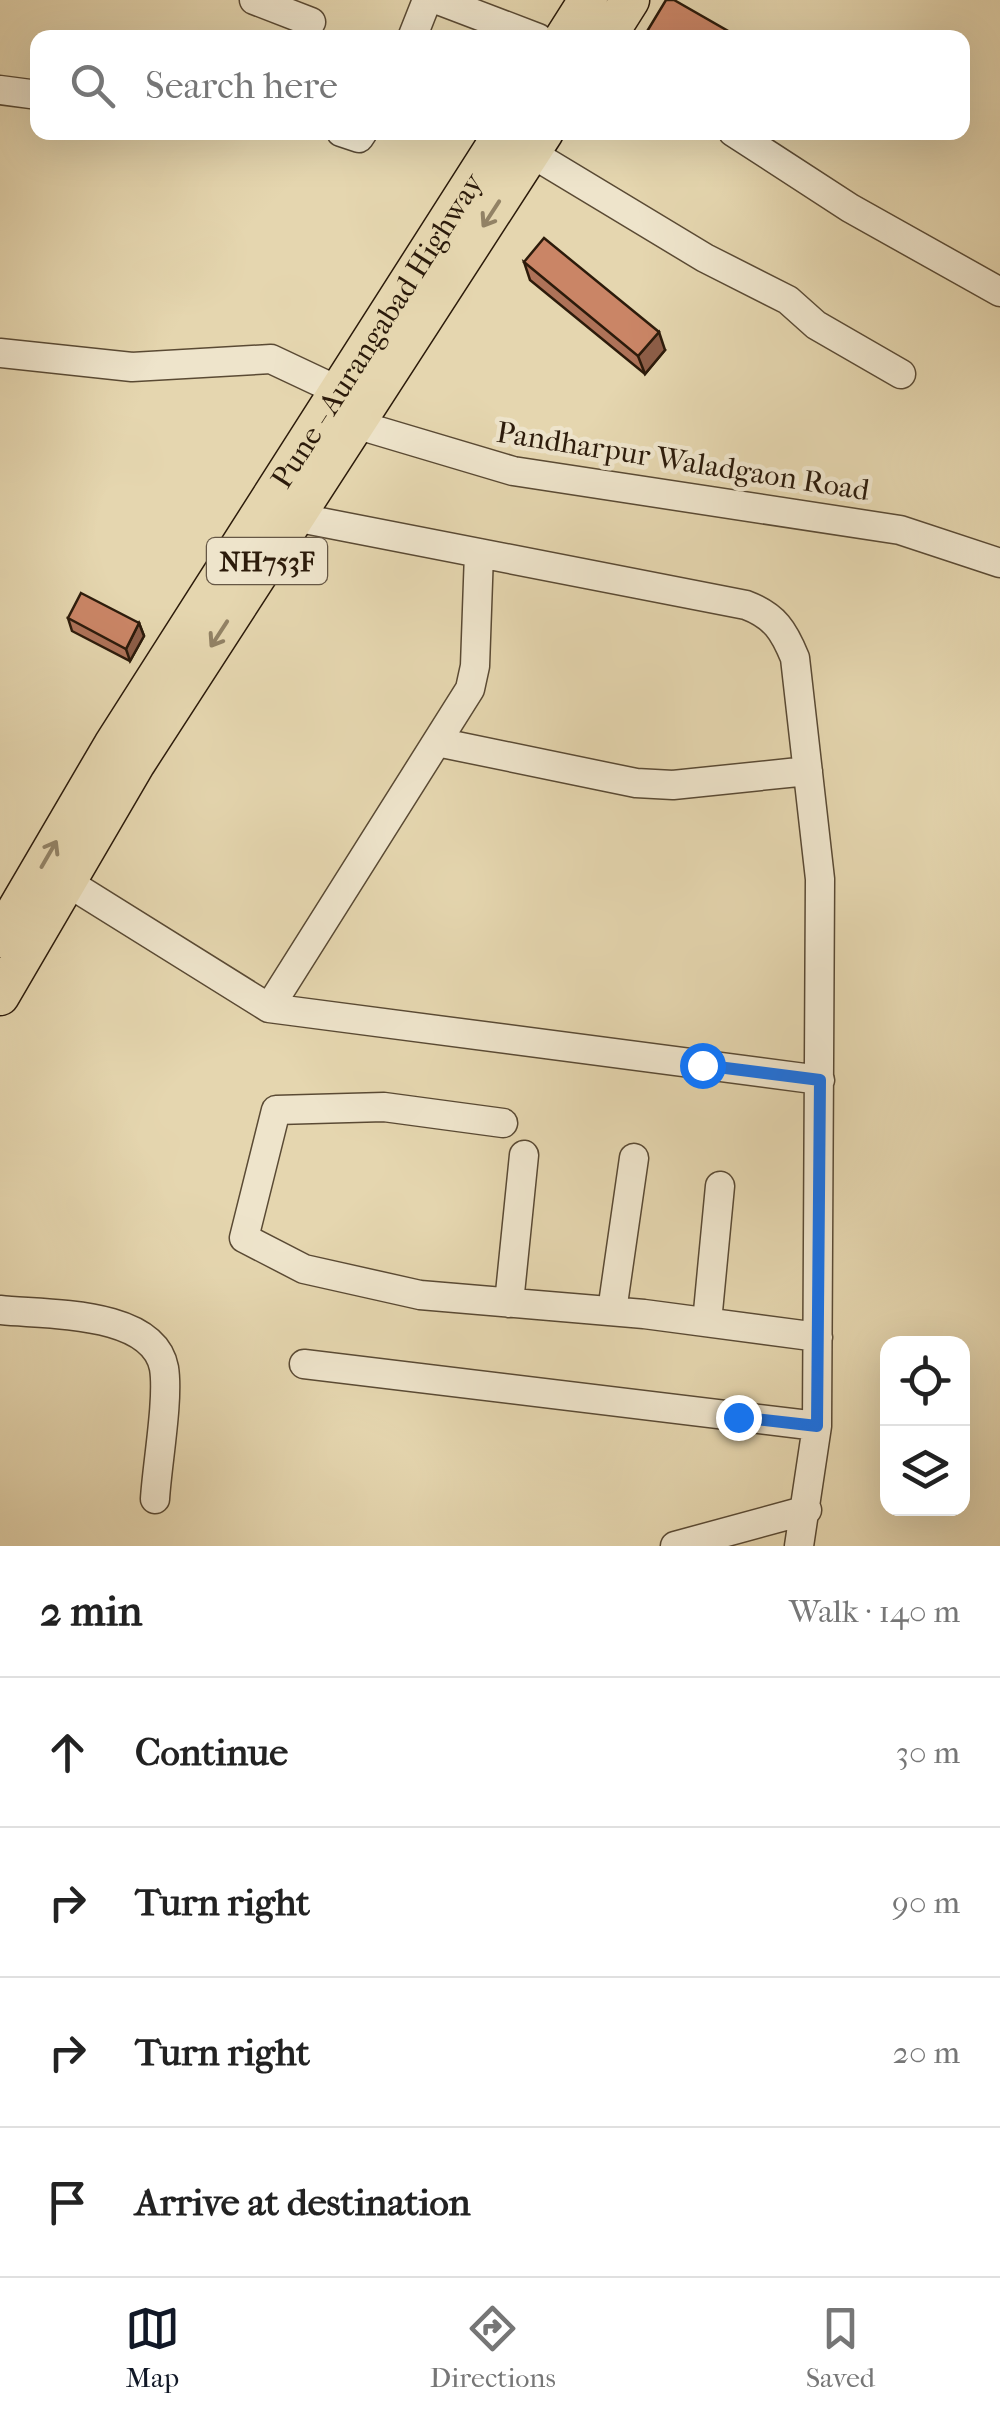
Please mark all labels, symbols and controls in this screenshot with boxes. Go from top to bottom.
search box [30,30,970,140]
icon: search [65,58,120,113]
text: Search here [145,63,338,108]
street label: Pune - Aurangabad Highway [264,166,491,495]
one-way arrow [481,200,502,228]
street label: Pandharpur Waladgaon Road [494,415,873,508]
road number: NH753F [207,538,327,584]
one-way arrow [209,619,230,648]
one-way arrow [40,839,60,869]
route start [680,1043,726,1089]
map controls [880,1336,970,1516]
button: locate [880,1336,970,1426]
route end [716,1395,762,1441]
button: layers [880,1426,970,1516]
text: 2 min [40,1587,142,1636]
text: Walk · 140 m [789,1593,960,1630]
icon: ahead [40,1725,95,1780]
text: Continue [135,1730,288,1775]
text: 30 m [896,1734,960,1771]
icon: right [40,1875,95,1930]
text: Turn right [135,1880,310,1925]
text: 90 m [892,1884,960,1921]
icon: right [40,2025,95,2080]
text: Turn right [135,2030,310,2075]
text: 20 m [892,2034,960,2071]
icon: arrive [40,2175,95,2230]
text: Arrive at destination [135,2180,471,2225]
tab: Map [125,2301,180,2394]
tab: Directions [430,2301,556,2394]
tab: Saved [806,2301,875,2394]

